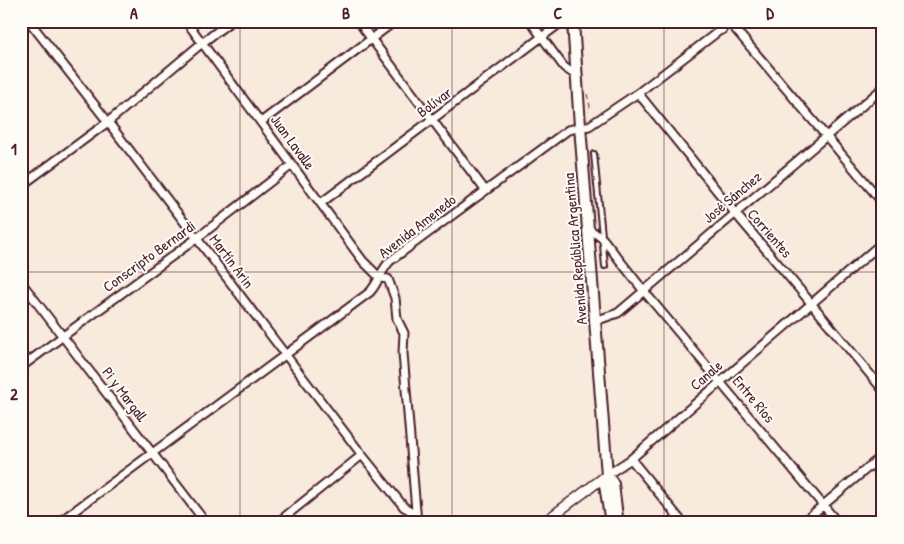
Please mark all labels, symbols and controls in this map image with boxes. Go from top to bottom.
text: A [130,2,138,24]
text: B [342,2,350,24]
text: C [554,2,563,24]
text: D [766,2,774,24]
street label: Bolívar [412,82,456,122]
street label: Juan Lavalle [266,110,320,174]
text: 1 [11,138,17,160]
street label: José Sánchez [698,166,766,228]
street label: Avenida República Argentina [558,172,592,326]
street label: Avenida Amenedo [374,189,460,263]
street label: Corrientes [743,204,797,262]
street label: Conscripto Bernardi [98,215,200,297]
street label: Martín Arin [205,230,259,292]
street label: Canale [685,355,727,395]
street label: Pi y Margall [98,362,153,426]
street label: Entre Ríos [728,371,780,427]
text: 2 [10,383,18,405]

